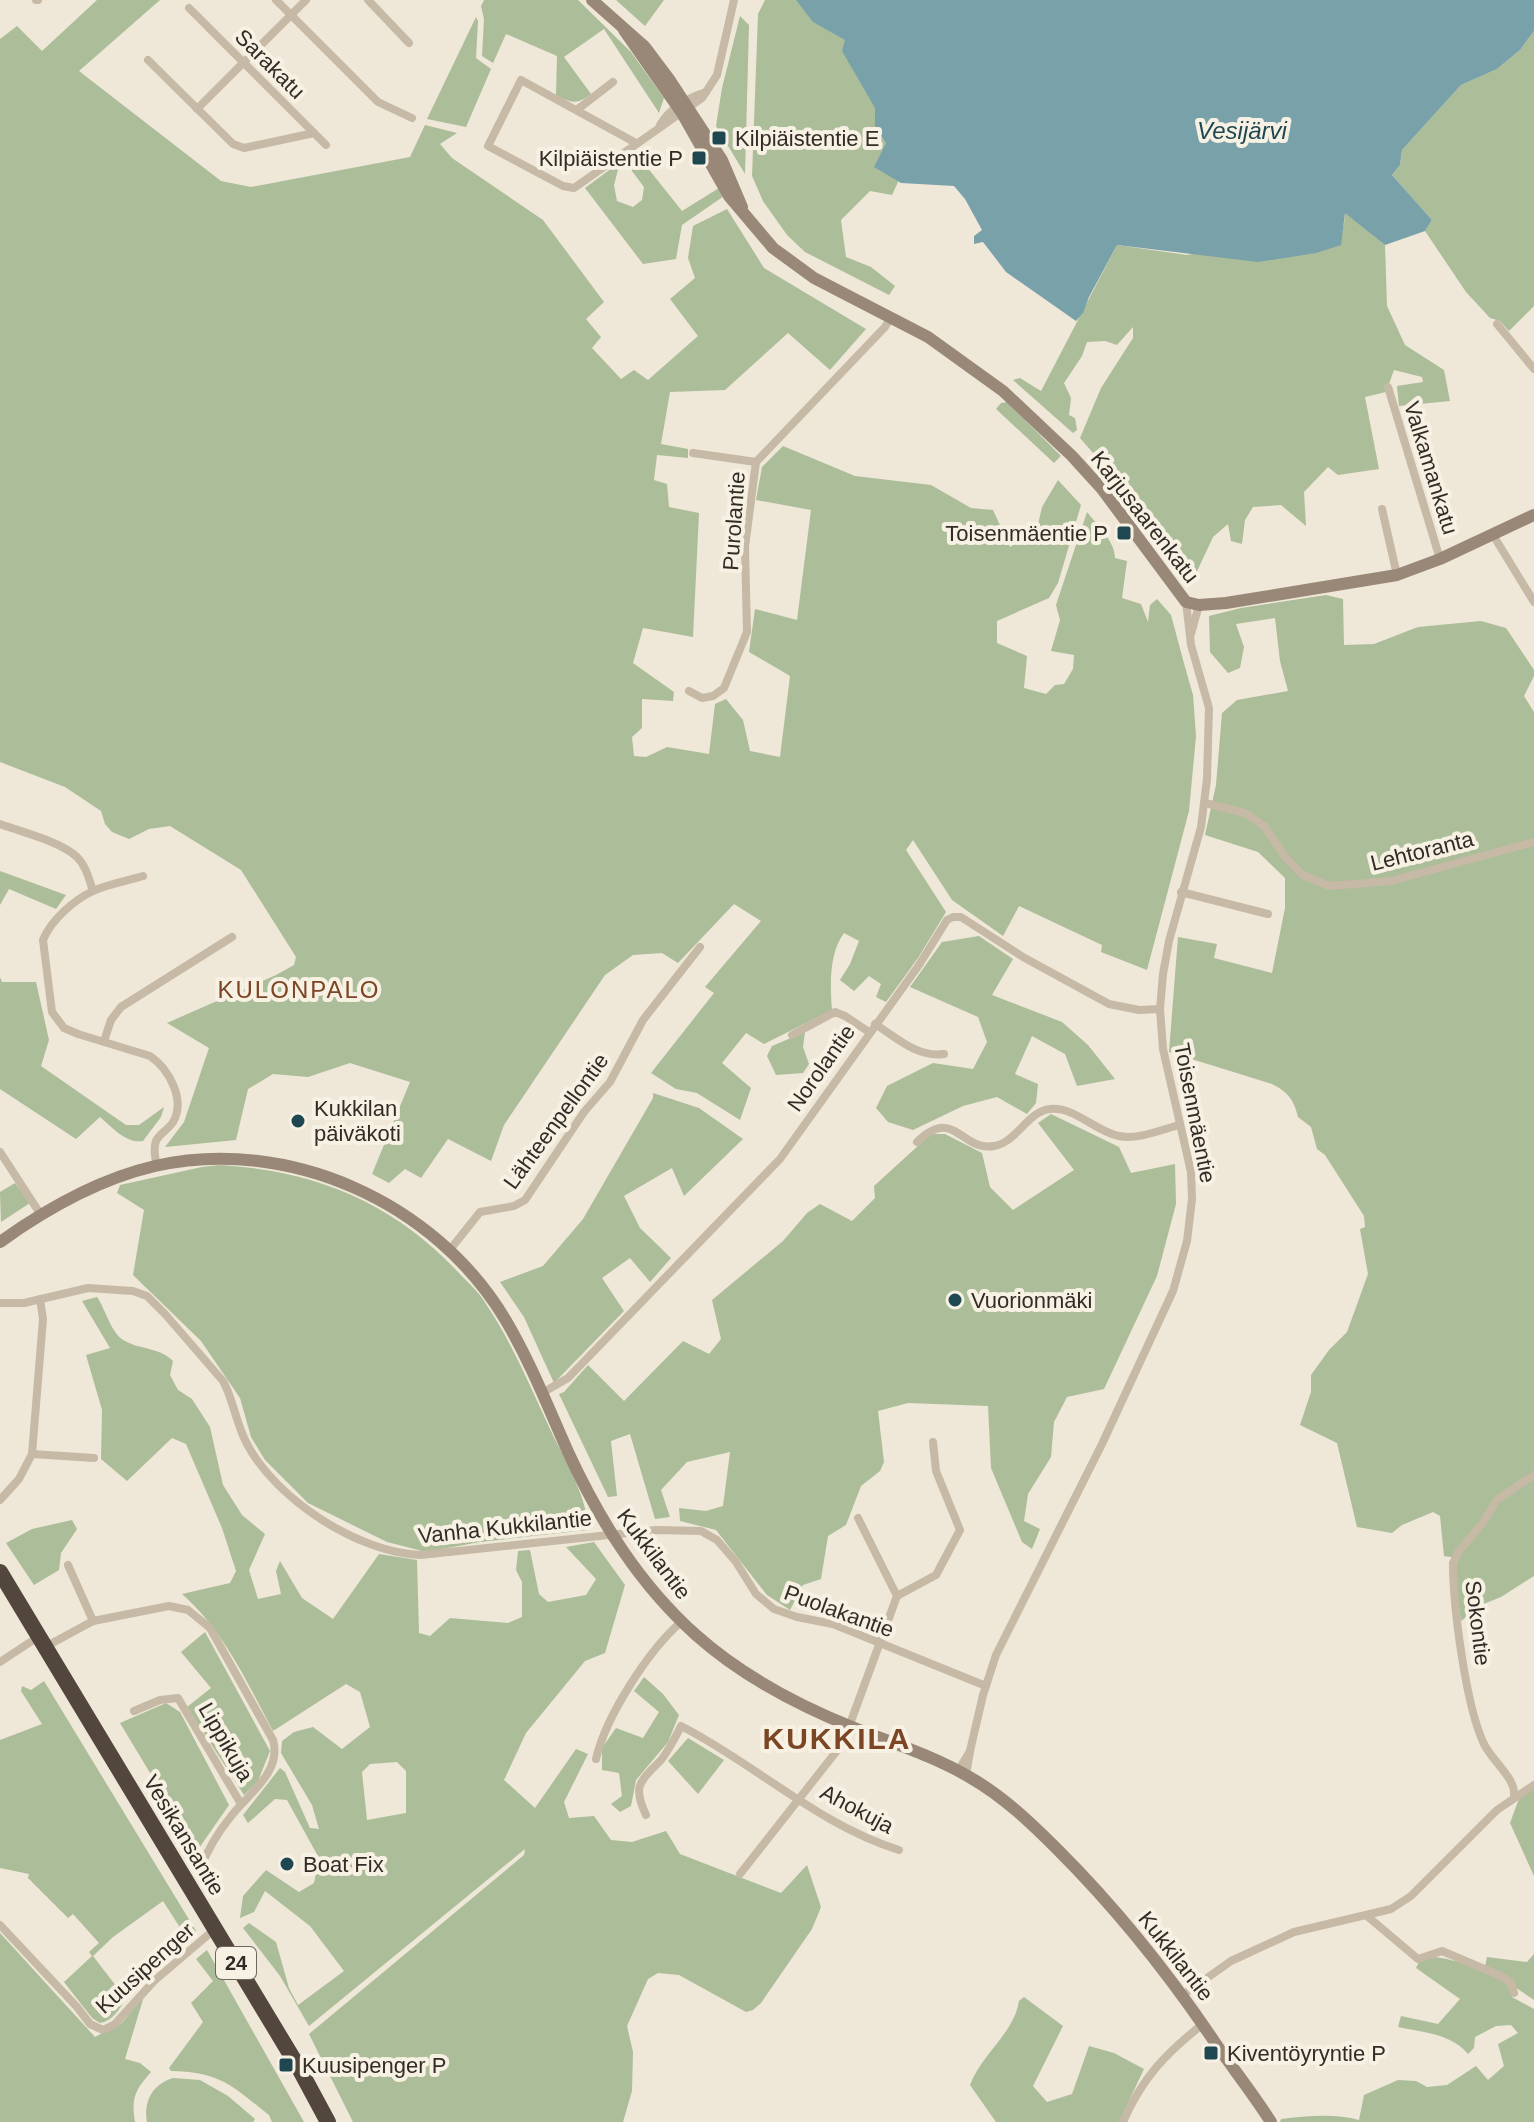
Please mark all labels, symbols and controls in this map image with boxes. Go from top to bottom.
street label: Sarakatu [230,24,310,104]
water label: Vesijärvi [1197,117,1288,144]
place label: Kilpiäistentie E [735,126,879,151]
marker: Kilpiäistentie E [710,129,728,147]
place label: Kilpiäistentie P [539,146,683,171]
marker: Kilpiäistentie P [690,149,708,167]
street label: Valkamankatu [1399,398,1463,538]
street label: Karjusaarenkatu [1086,446,1204,588]
street label: Purolantie [718,471,750,571]
place label: Toisenmäentie P [945,521,1108,546]
marker: Toisenmäentie P [1115,524,1133,542]
street label: Lehtoranta [1368,826,1477,876]
district label: KULONPALO [218,976,380,1003]
street label: Norolantie [782,1020,860,1116]
street label: Toisenmäentie [1169,1041,1221,1185]
street label: Lähteenpellontie [498,1048,614,1194]
place label: Kukkilan päiväkoti [314,1096,401,1146]
marker: Kukkilan päiväkoti [289,1112,307,1130]
place label: Vuorionmäki [971,1288,1092,1313]
marker: Vuorionmäki [946,1291,964,1309]
street label: Kukkilantie [612,1504,696,1604]
street label: Vanha Kukkilantie [417,1505,593,1549]
street label: Sokontie [1460,1579,1496,1667]
street label: Puolakantie [781,1580,897,1642]
street label: Lippikuja [193,1698,259,1787]
district label: KUKKILA [763,1722,912,1755]
street label: Vesikansantie [138,1770,230,1900]
street label: Ahokuja [816,1779,899,1839]
place label: Boat Fix [303,1852,384,1877]
marker: Boat Fix [278,1855,296,1873]
street label: Kukkilantie [1133,1906,1219,2006]
street label: Kuusipenger [91,1917,199,2019]
road number: 24 [216,1947,256,1979]
place label: Kiventöyryntie P [1227,2041,1386,2066]
marker: Kiventöyryntie P [1202,2044,1220,2062]
place label: Kuusipenger P [302,2053,446,2078]
marker: Kuusipenger P [277,2056,295,2074]

